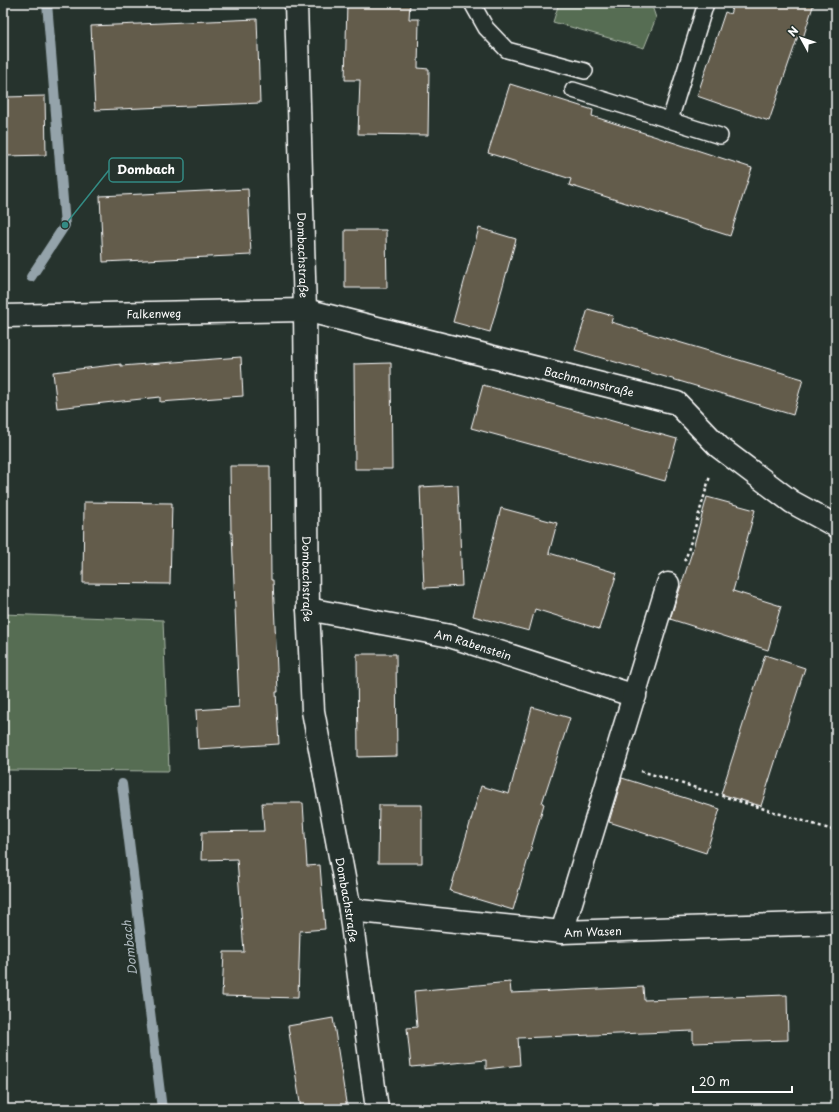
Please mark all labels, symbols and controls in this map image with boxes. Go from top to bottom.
north arrow [781,18,821,58]
text: N [784,22,802,40]
callout: Dombach [109,158,183,182]
text: Dombach [117,160,175,178]
street label: Dombachstraße [294,212,313,298]
street label: Falkenweg [126,304,182,322]
street label: Bachmannstraße [543,362,636,400]
street label: Dombachstraße [299,536,317,622]
street label: Am Rabenstein [433,625,514,664]
street label: Dombachstraße [332,856,363,943]
water label: Dombach [117,919,141,976]
street label: Am Wasen [564,922,622,940]
scale bar [693,1068,792,1094]
text: 20 m [699,1072,730,1090]

